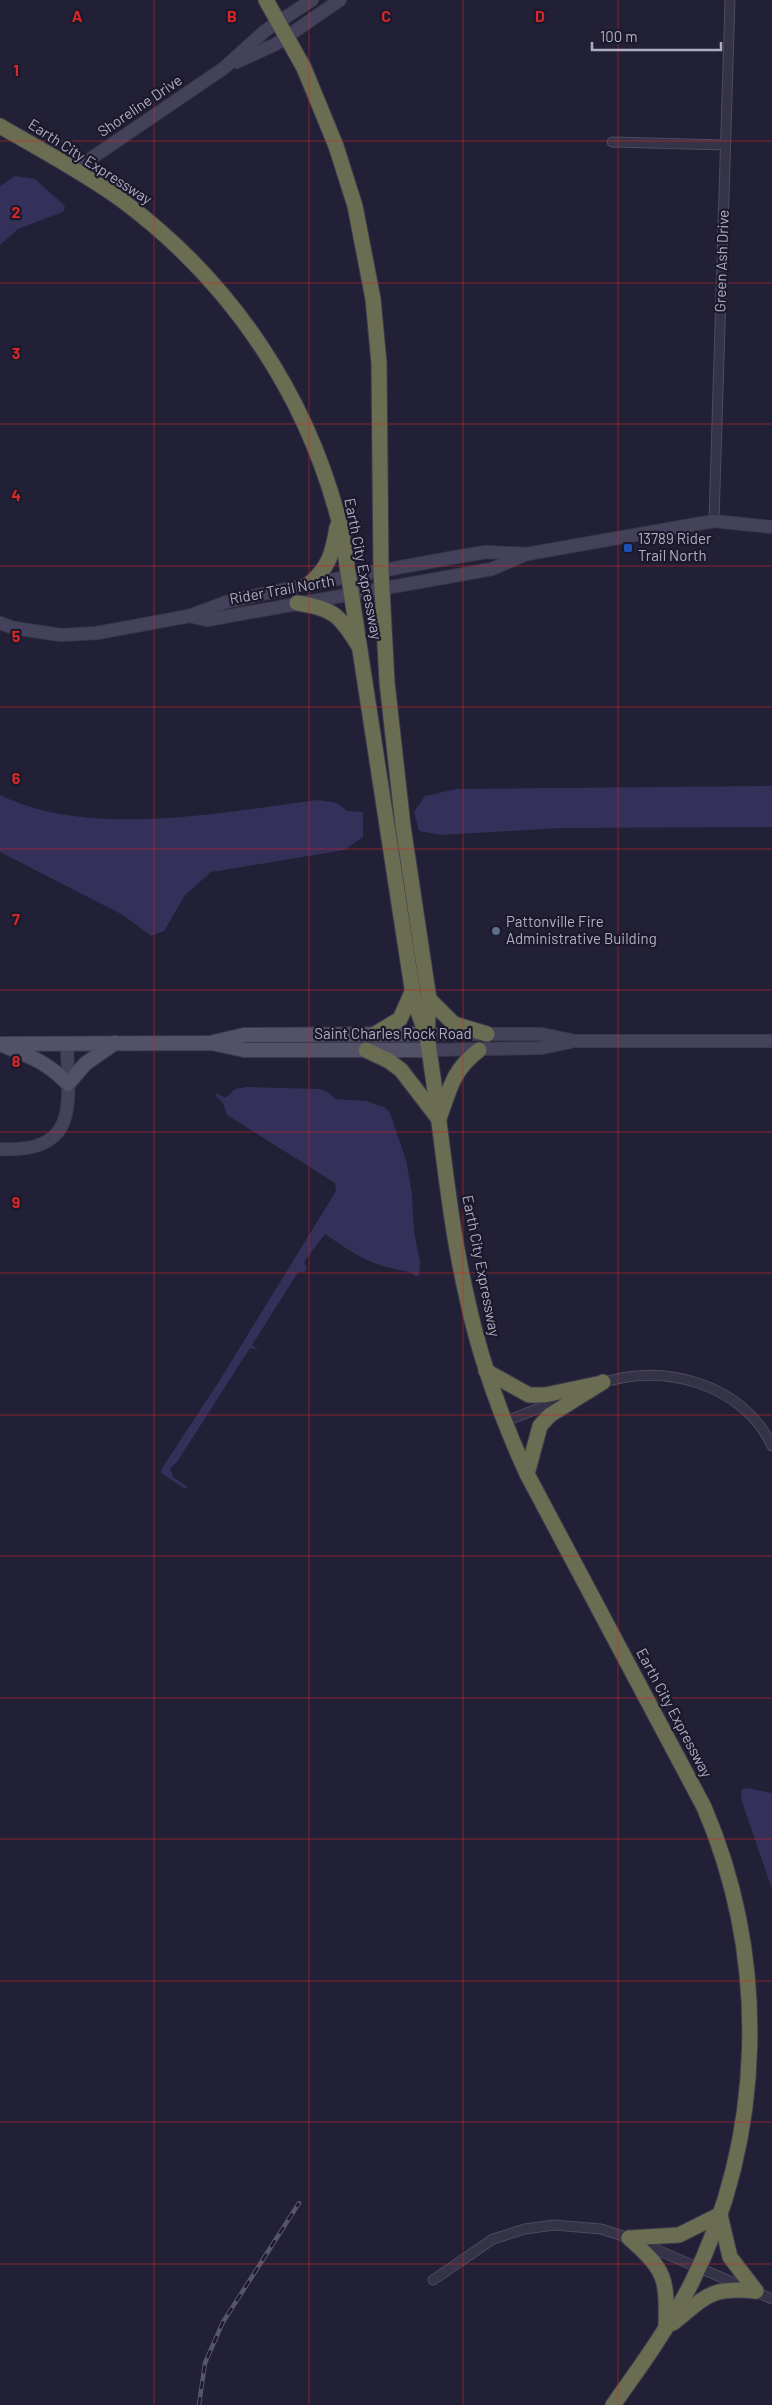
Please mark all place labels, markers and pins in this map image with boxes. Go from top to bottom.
place label: 13789 Rider Trail North [638,529,712,564]
marker: 13789 Rider Trail North [622,542,634,554]
place label: Pattonville Fire Administrative Building [506,912,657,947]
marker: Pattonville Fire Administrative Building [490,925,502,937]

